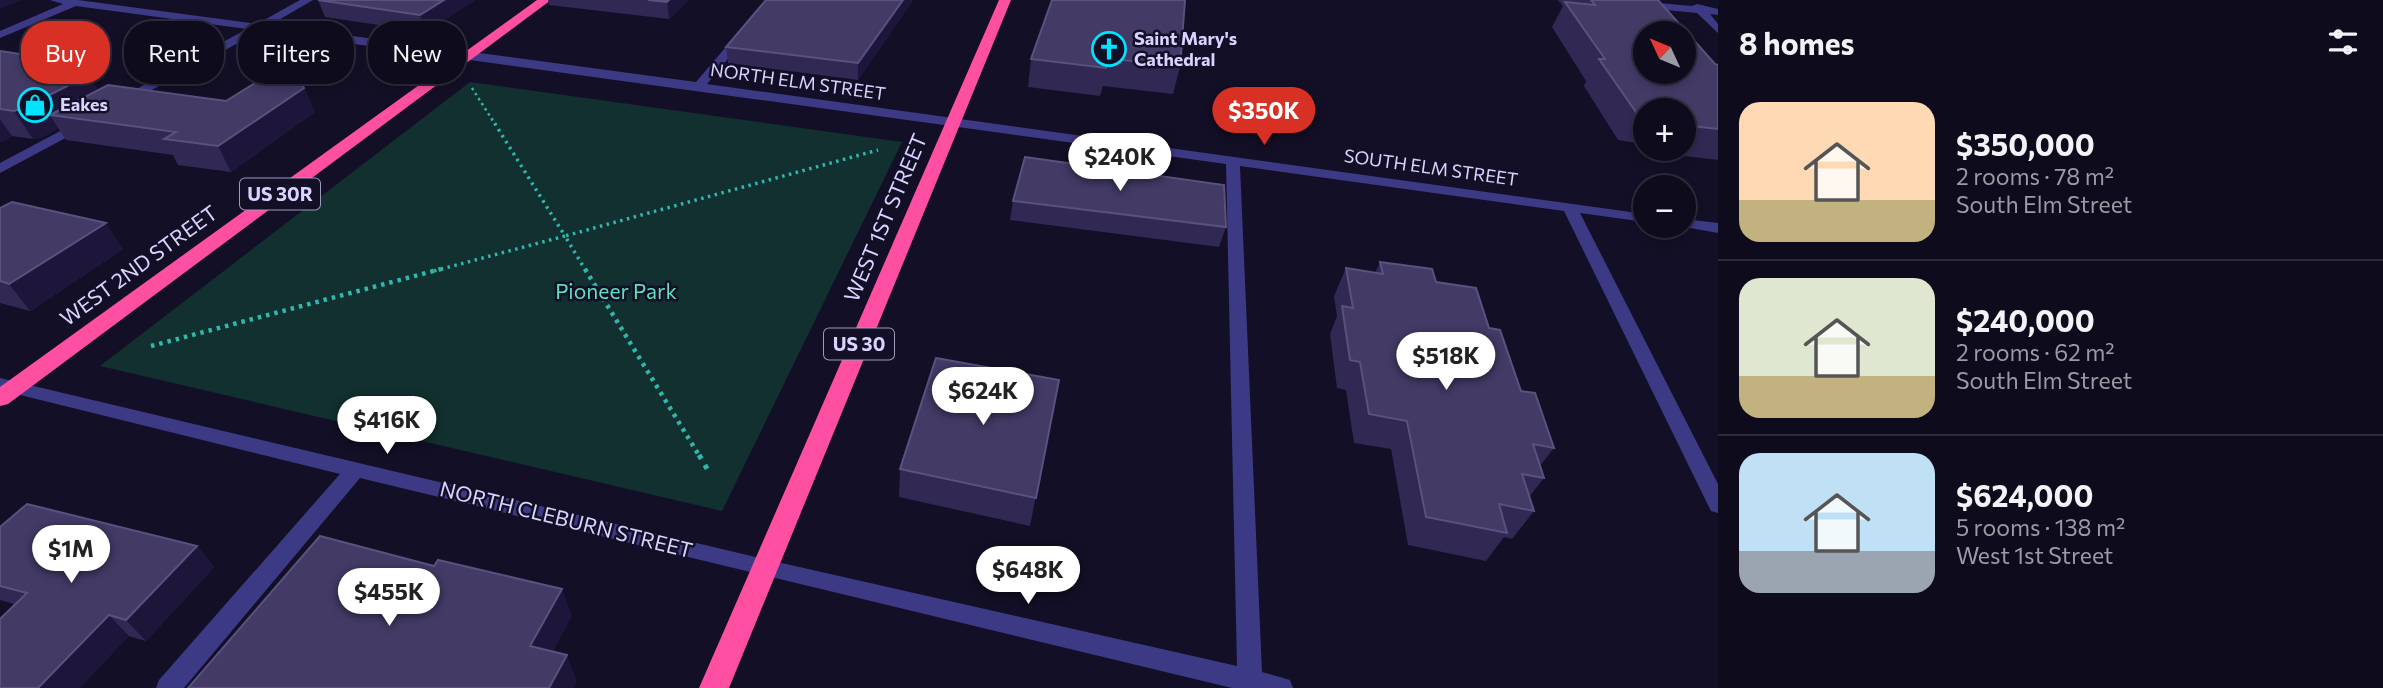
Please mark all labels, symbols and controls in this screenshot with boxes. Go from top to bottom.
chip: Buy [21,21,110,84]
chip: Rent [124,21,224,84]
chip: Filters [238,21,354,84]
chip: New [368,21,466,84]
north arrow [1633,21,1696,84]
map controls [1633,21,1696,238]
icon: filters [2324,23,2362,61]
text: 8 homes [1739,24,1855,61]
place label: Saint Mary's Cathedral [1134,27,1237,70]
church icon: Saint Mary's Cathedral [1090,30,1128,68]
street label: NORTH ELM STREET [709,58,887,104]
shop icon: Eakes [16,86,54,124]
pin: $350K [1215,88,1313,147]
place label: Eakes [60,93,108,115]
text: $350K [1228,96,1300,124]
button: + [1633,98,1696,161]
text: $350,000 [1956,125,2095,162]
street label: WEST 1ST STREET [838,130,931,305]
icon: home [1795,130,1879,214]
pin: $240K [1071,134,1169,193]
text: $240K [1084,142,1156,170]
street label: SOUTH ELM STREET [1343,144,1520,190]
text: 2 rooms · 78 m² [1956,162,2114,190]
button: − [1633,175,1696,238]
road number: US 30R [240,178,320,210]
text: South Elm Street [1956,190,2132,218]
street label: WEST 2ND STREET [55,199,222,330]
park label: Pioneer Park [555,278,677,303]
text: $240,000 [1956,301,2095,338]
icon: home [1795,306,1879,390]
road number: US 30 [824,328,894,360]
pin: $518K [1397,332,1495,392]
text: 2 rooms · 62 m² [1956,338,2115,366]
text: $518K [1412,341,1480,369]
text: South Elm Street [1956,366,2132,394]
pin: $624K [934,368,1032,427]
text: $624K [948,376,1018,404]
pin: $416K [338,396,436,456]
text: $416K [353,405,421,433]
street label: NORTH CLEBURN STREET [437,475,695,562]
text: $624,000 [1956,476,2093,513]
icon: home [1795,481,1879,565]
text: 5 rooms · 138 m² [1956,513,2125,541]
pin: $1M [37,526,105,585]
text: $1M [48,534,94,562]
text: West 1st Street [1956,541,2113,569]
pin: $648K [979,546,1077,606]
text: $648K [992,555,1064,583]
pin: $455K [340,568,438,628]
text: $455K [354,577,424,605]

